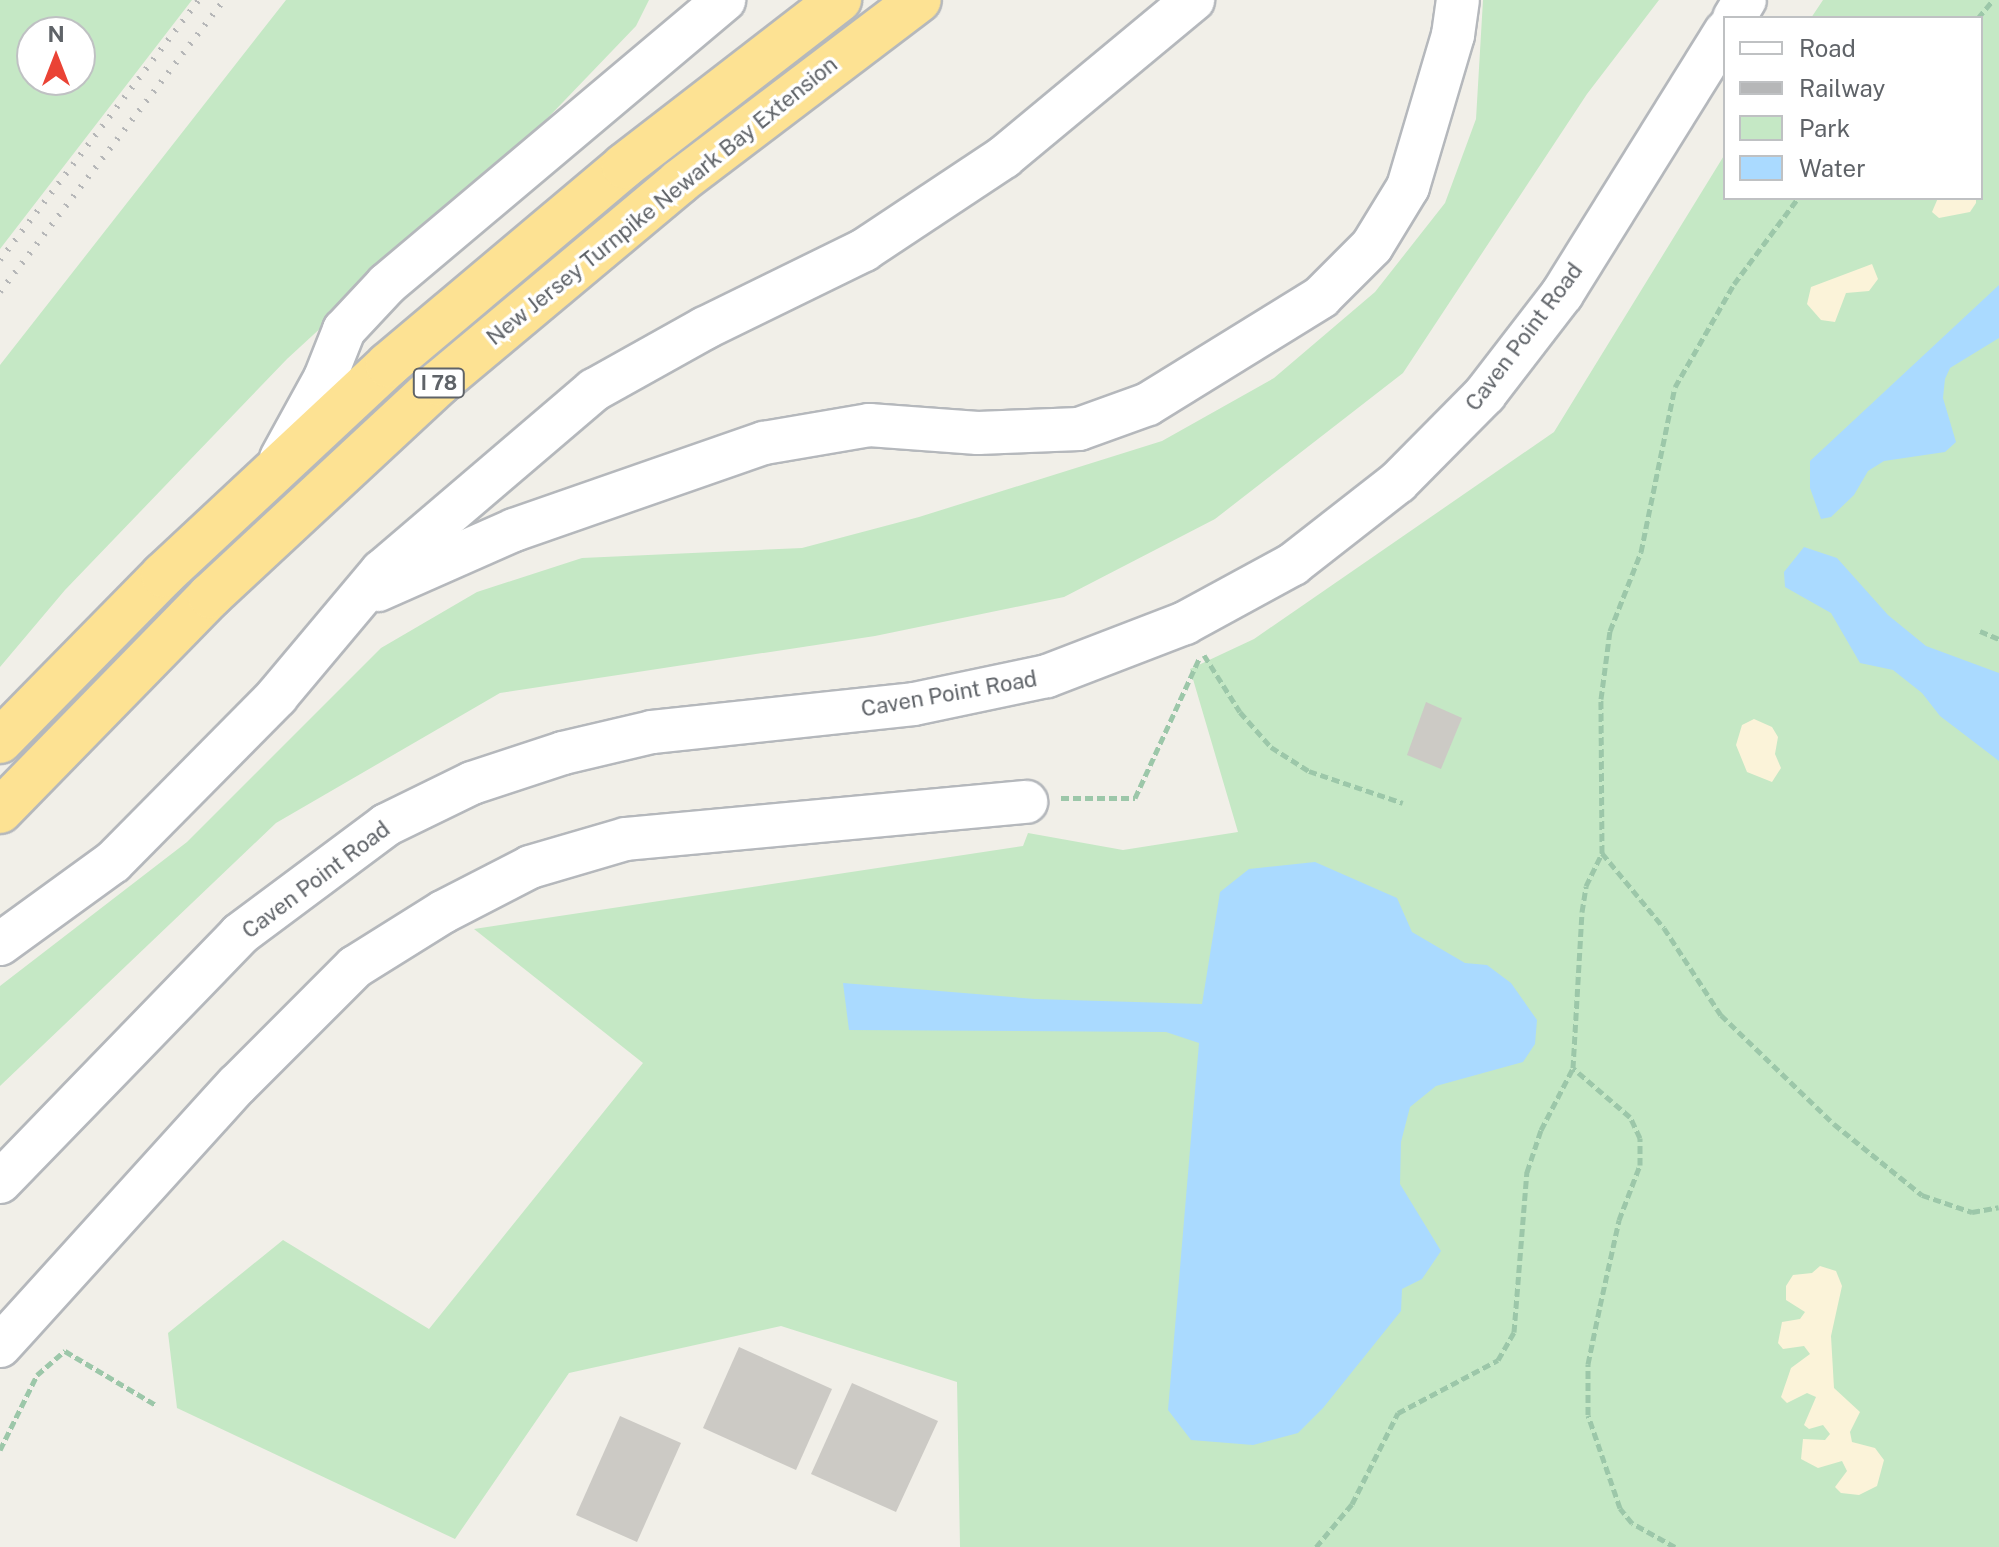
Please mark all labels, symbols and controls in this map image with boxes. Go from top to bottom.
north arrow [16,16,96,96]
legend [1723,16,1983,200]
text: N [47,21,65,47]
text: Road [1799,34,1856,62]
street label: New Jersey Turnpike Newark Bay Extension [481,51,843,351]
text: Railway [1799,74,1885,102]
text: Park [1799,114,1850,142]
text: Water [1799,154,1866,182]
street label: Caven Point Road [1460,258,1588,416]
road number: I 78 [411,367,467,399]
street label: Caven Point Road [859,666,1039,722]
street label: Caven Point Road [237,816,395,944]

